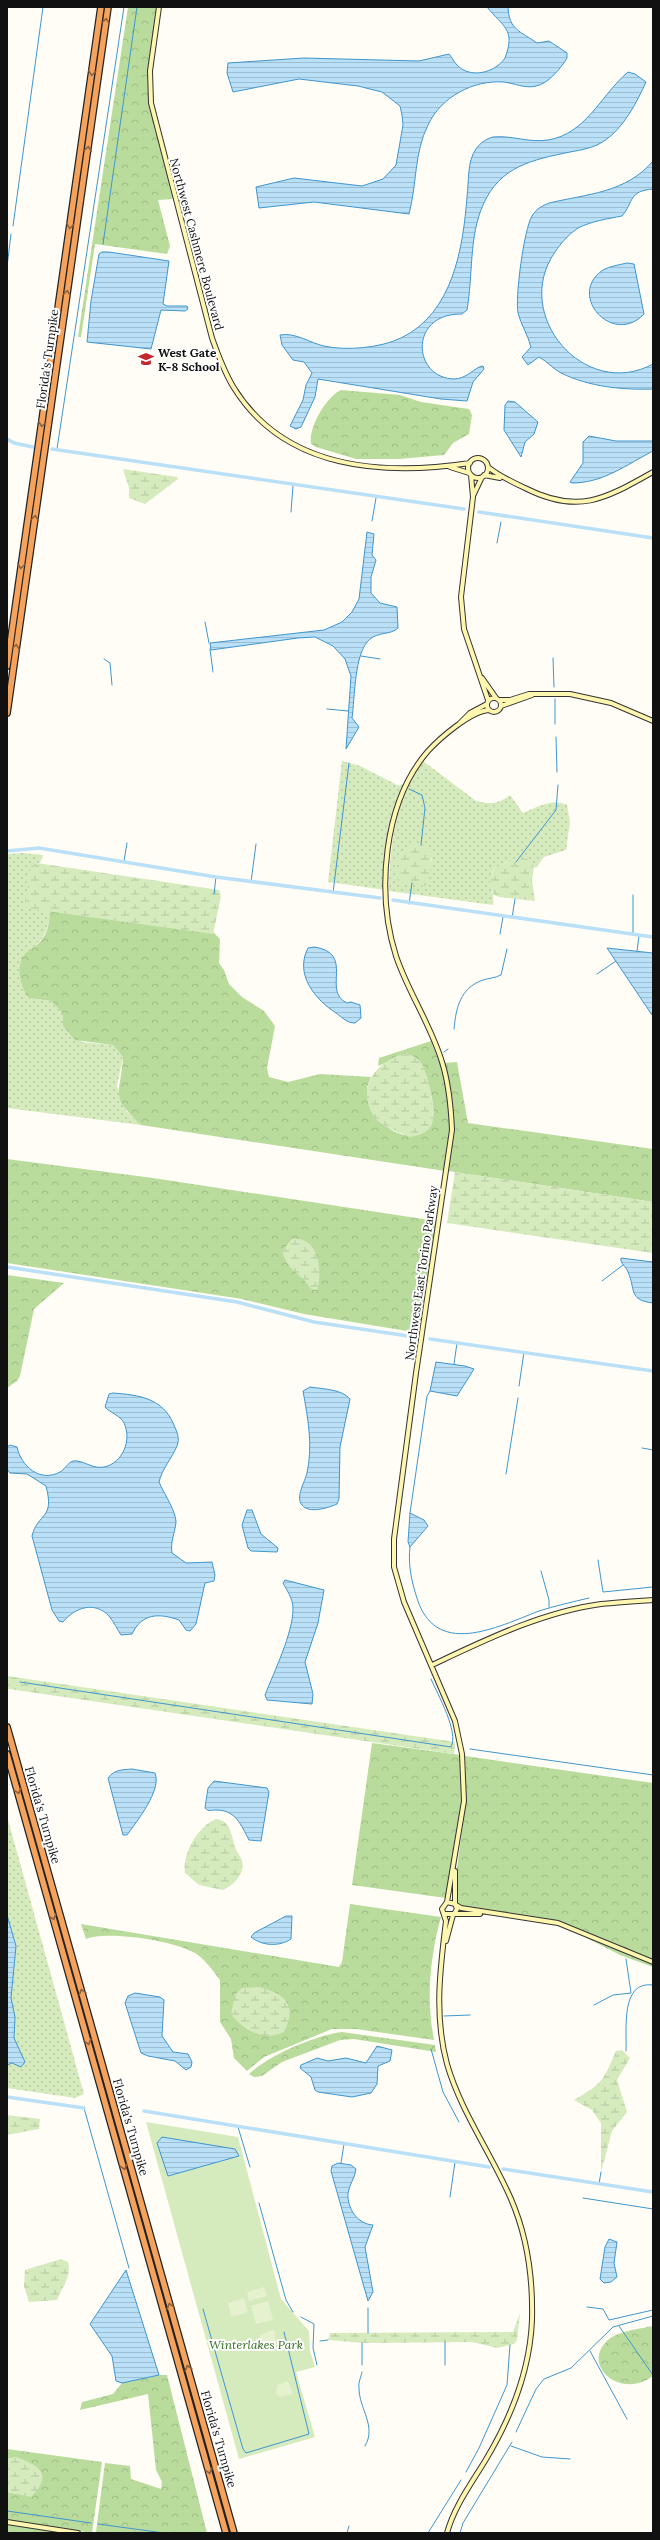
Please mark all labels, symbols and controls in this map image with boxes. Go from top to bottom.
one-way arrow [101,18,110,24]
one-way arrow [88,70,97,76]
one-way arrow [83,146,92,152]
street label: Northwest Cashmere Boulevard [167,156,227,332]
one-way arrow [66,223,75,229]
one-way arrow [62,290,71,296]
street label: Florida's Turnpike [33,308,61,410]
place label: West Gate K-8 School [158,345,220,374]
school or university icon: West Gate K-8 School [137,350,155,368]
one-way arrow [38,421,47,427]
one-way arrow [30,515,39,521]
one-way arrow [17,563,26,569]
one-way arrow [11,644,20,650]
street label: Northwest East Torino Parkway [401,1184,441,1361]
street label: Florida's Turnpike [22,1765,64,1866]
one-way arrow [13,1788,21,1795]
one-way arrow [48,1913,57,1920]
one-way arrow [78,1989,87,1996]
one-way arrow [83,2038,92,2045]
street label: Florida's Turnpike [110,2077,152,2178]
one-way arrow [119,2163,127,2170]
one-way arrow [166,2303,175,2310]
park label: Winterlakes Park [209,2337,303,2352]
one-way arrow [184,2365,192,2371]
street label: Florida's Turnpike [198,2389,240,2490]
one-way arrow [204,2467,213,2474]

